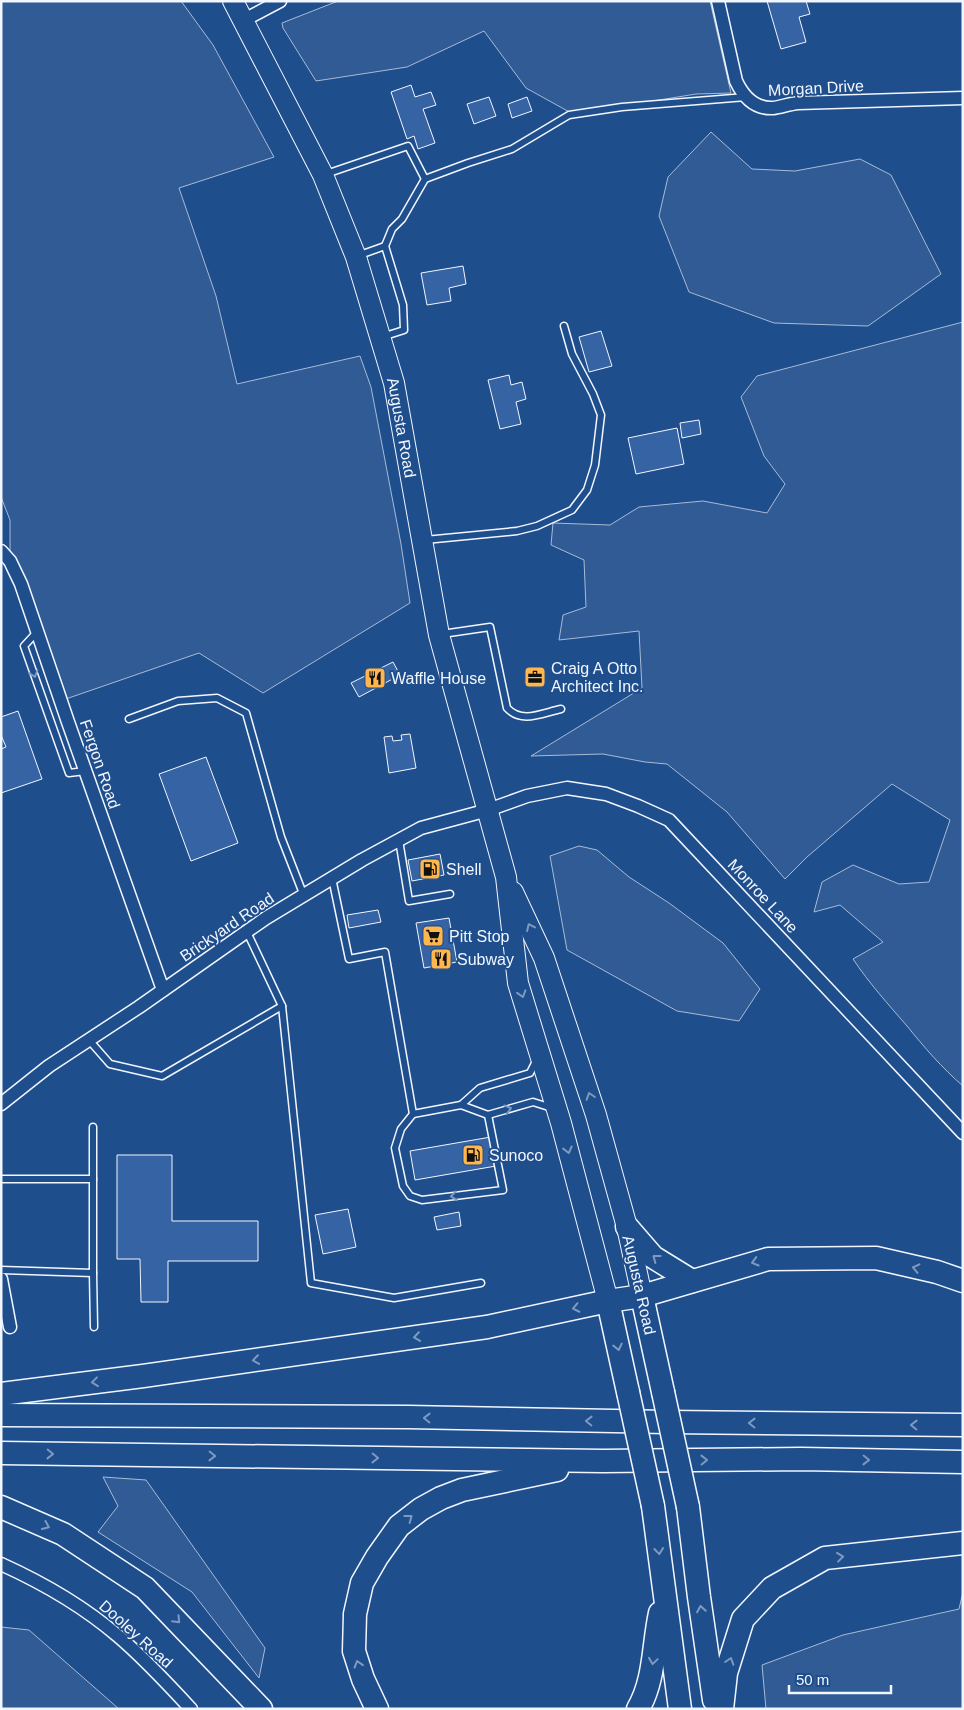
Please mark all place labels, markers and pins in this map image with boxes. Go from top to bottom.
place label: Craig A Otto Architect Inc. [551,660,643,695]
office icon: Craig A Otto Architect Inc. [523,665,547,689]
restaurant icon: Waffle House [363,666,387,690]
place label: Waffle House [391,670,486,687]
fuel station icon: Shell [418,857,442,881]
place label: Shell [446,861,482,878]
supermarket icon: Pitt Stop [421,924,445,948]
place label: Pitt Stop [449,928,510,945]
restaurant icon: Subway [429,947,453,971]
place label: Subway [457,951,514,968]
fuel station icon: Sunoco [461,1143,485,1167]
place label: Sunoco [489,1147,543,1164]

